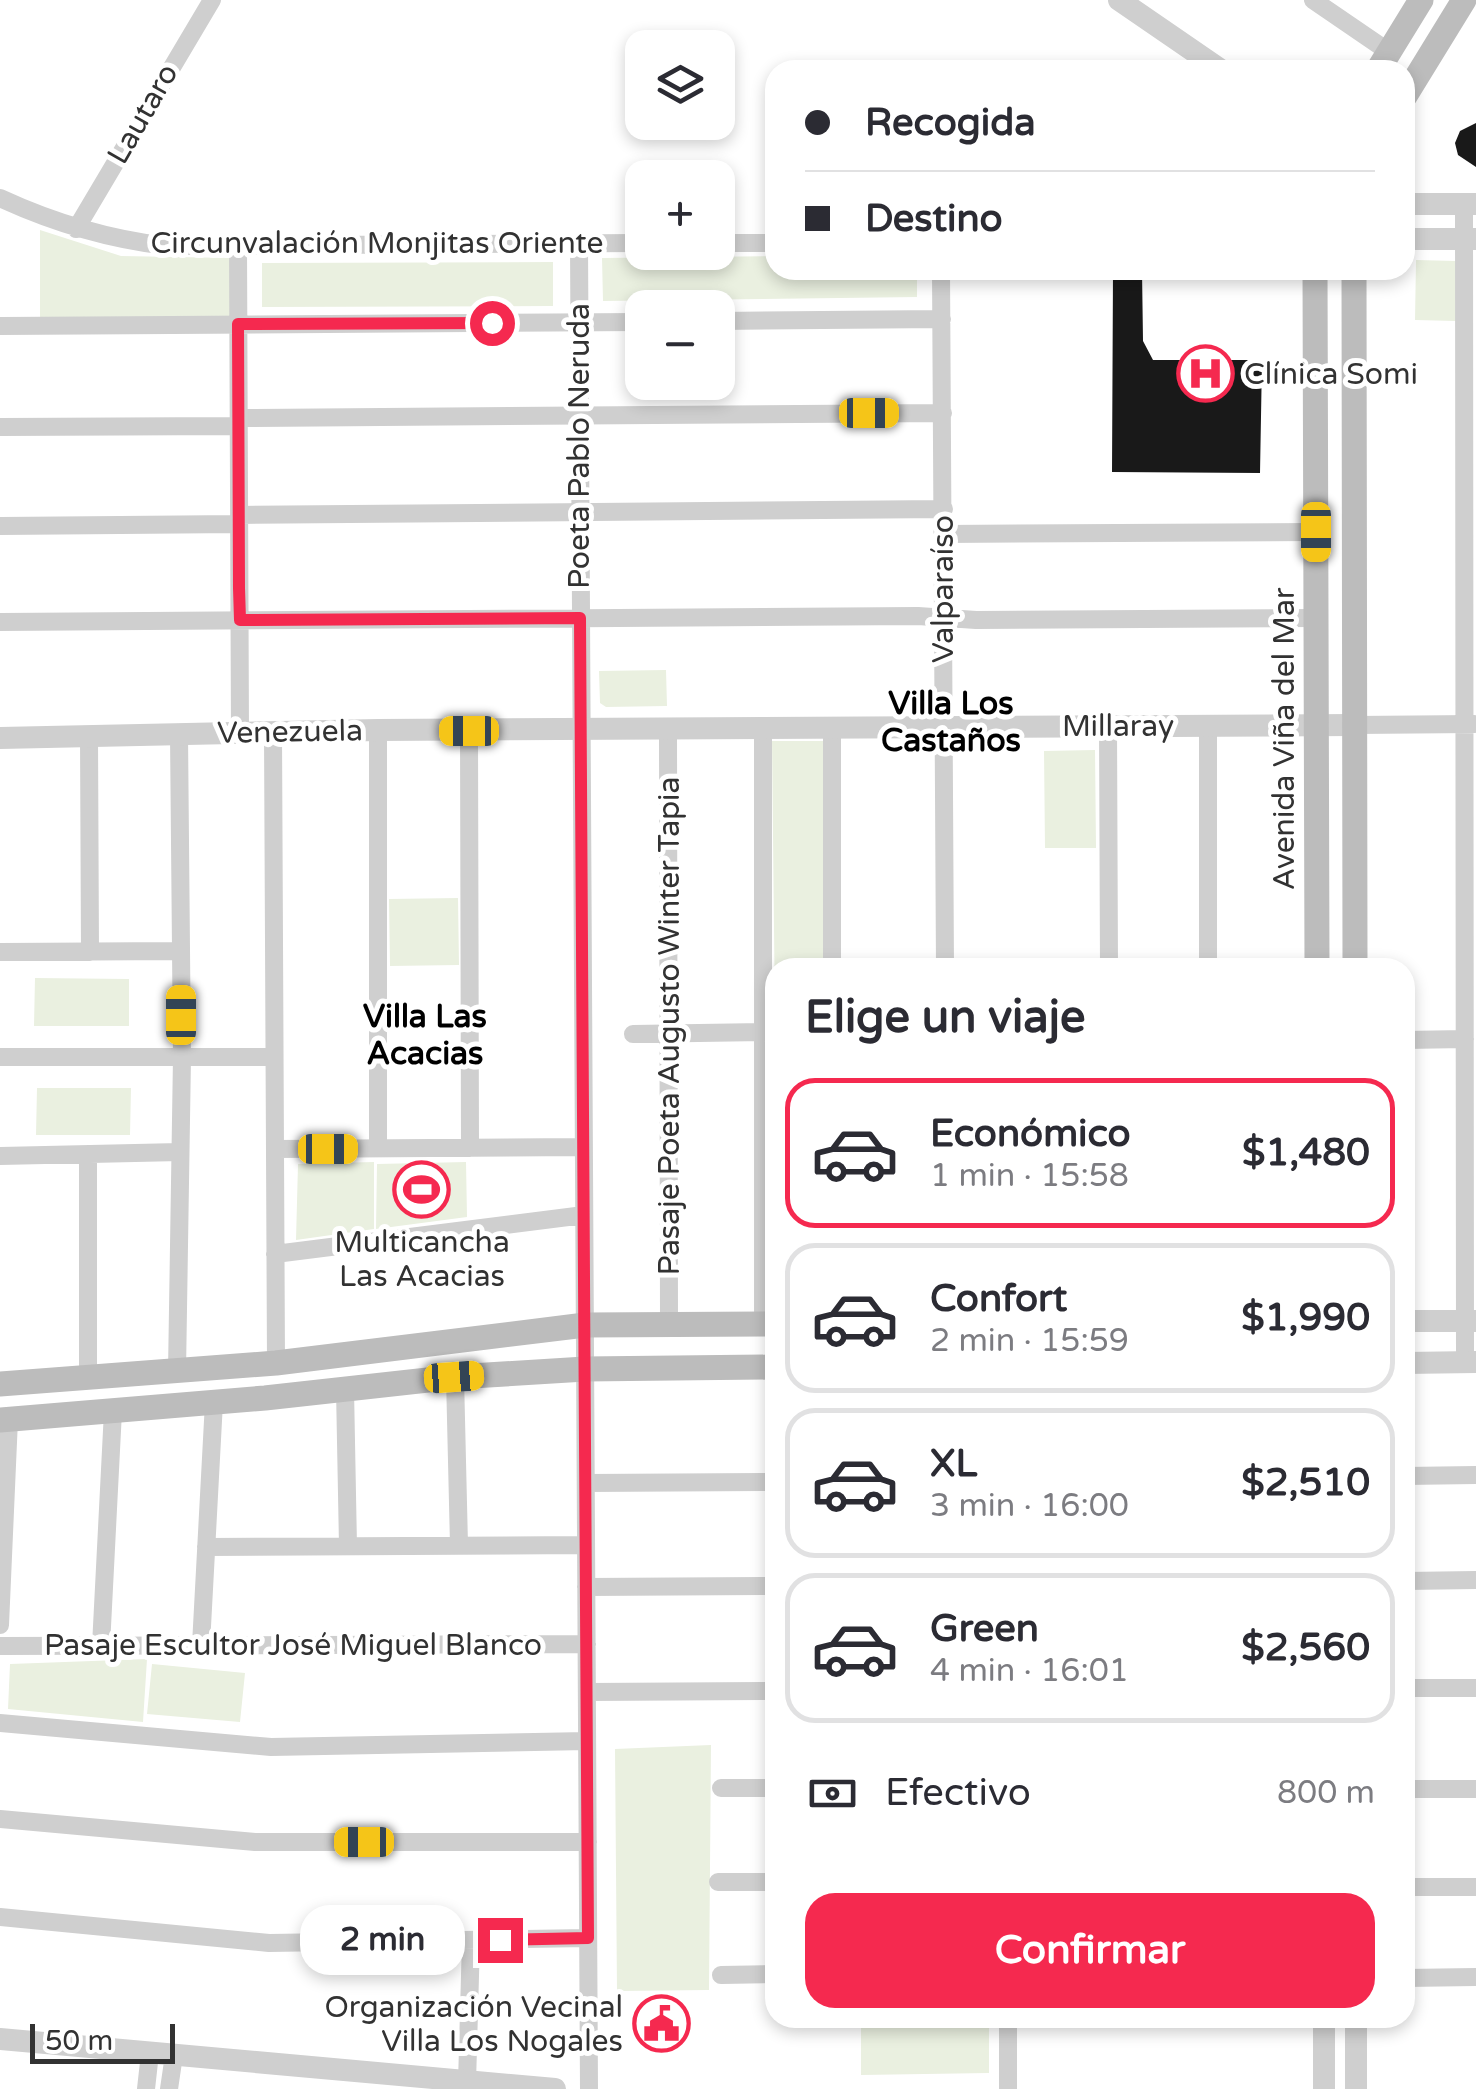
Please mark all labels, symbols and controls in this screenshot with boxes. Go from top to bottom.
map controls [625,30,735,400]
button: layers [625,30,735,140]
street label: Lautaro [100,57,186,171]
text: Recogida [865,100,1036,146]
button: + [625,160,735,270]
text: Destino [865,196,1003,242]
street label: Circunvalación Monjitas Oriente [150,225,604,262]
button: − [625,290,735,400]
route start [470,301,515,346]
street label: Poeta Pablo Neruda [561,303,598,589]
hospital icon: Clínica Somi [1175,344,1235,404]
place label: Clínica Somi [1244,356,1418,393]
car [839,398,899,428]
car [1301,502,1331,562]
street label: Valparaíso [925,515,962,663]
street label: Avenida Viña del Mar [1266,587,1303,890]
district label: Villa Los Castaños [881,685,1021,760]
street label: Millaray [1062,708,1174,745]
street label: Venezuela [217,712,363,752]
car [439,716,499,746]
street label: Pasaje Poeta Augusto Winter Tapia [651,777,688,1275]
car [166,985,196,1045]
text: Elige un viaje [805,991,1085,1045]
district label: Villa Las Acacias [363,998,487,1073]
icon: car [810,1108,900,1198]
text: Económico [930,1111,1131,1157]
text: $1,480 [1242,1130,1370,1176]
car [298,1134,358,1164]
text: 1 min · 15:58 [930,1157,1129,1195]
sports icon: Multicancha Las Acacias [392,1160,452,1220]
place label: Multicancha Las Acacias [334,1224,510,1295]
icon: car [810,1273,900,1363]
text: Confort [930,1276,1067,1322]
text: $1,990 [1241,1295,1370,1341]
text: 2 min · 15:59 [930,1322,1129,1360]
car [423,1360,485,1394]
icon: car [810,1438,900,1528]
text: XL [930,1441,977,1487]
text: $2,510 [1241,1460,1370,1506]
text: 3 min · 16:00 [930,1487,1129,1525]
icon: car [810,1603,900,1693]
text: Green [930,1606,1039,1652]
text: $2,560 [1241,1625,1370,1671]
street label: Pasaje Escultor José Miguel Blanco [44,1627,542,1664]
text: 4 min · 16:01 [930,1652,1129,1690]
icon: cash [805,1766,860,1821]
text: Efectivo [885,1770,1031,1816]
text: 800 m [1277,1774,1375,1812]
car [334,1827,394,1857]
button: Confirmar [805,1893,1375,2008]
callout: 2 min [300,1905,465,1975]
route end [478,1918,523,1963]
text: 2 min [340,1921,425,1959]
place label: Organización Vecinal Villa Los Nogales [325,1989,623,2060]
public building icon: Organización Vecinal Villa Los Nogales [632,1994,692,2054]
scale bar [30,2019,175,2064]
text: 50 m [45,2024,113,2058]

